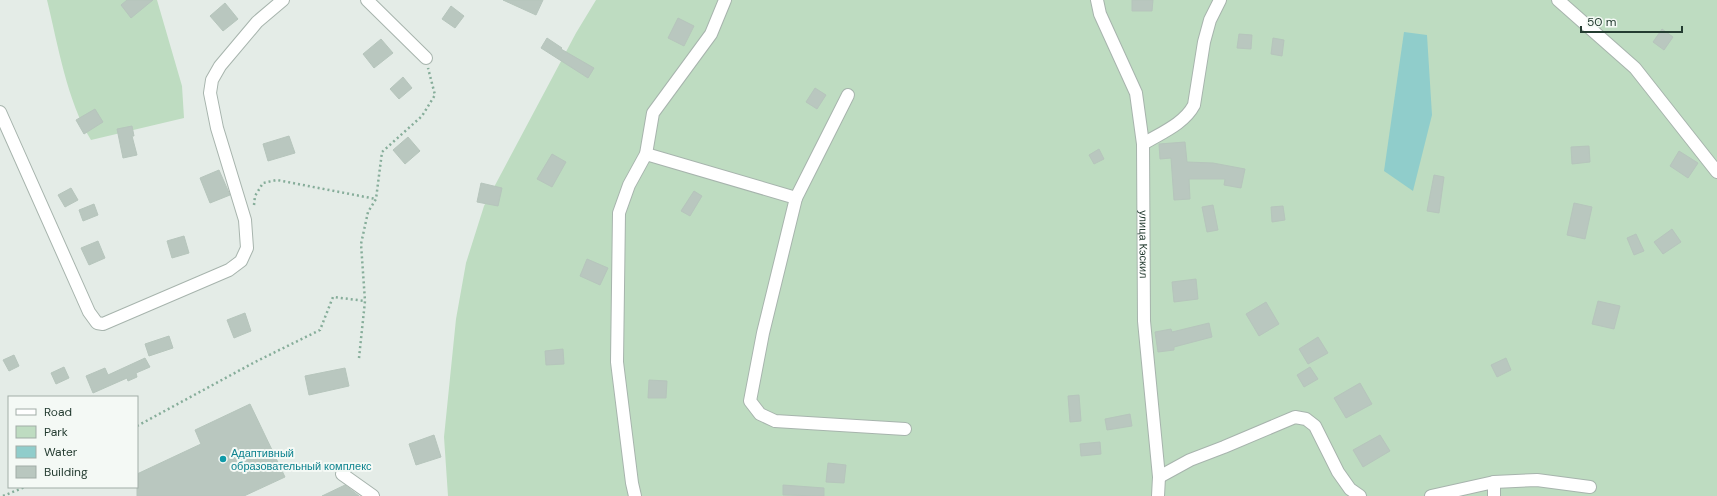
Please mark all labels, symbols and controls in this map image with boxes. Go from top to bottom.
scale bar [1581,8,1682,34]
text: 50 m [1587,14,1616,30]
street label: улица Кэскил [1136,210,1151,279]
legend [8,396,138,488]
text: Road [44,404,72,420]
text: Park [44,424,68,440]
text: Water [44,444,78,460]
place label: Адаптивный образовательный комплекс [231,446,372,473]
marker: Адаптивный образовательный комплекс [218,454,228,464]
text: Building [44,464,88,480]

